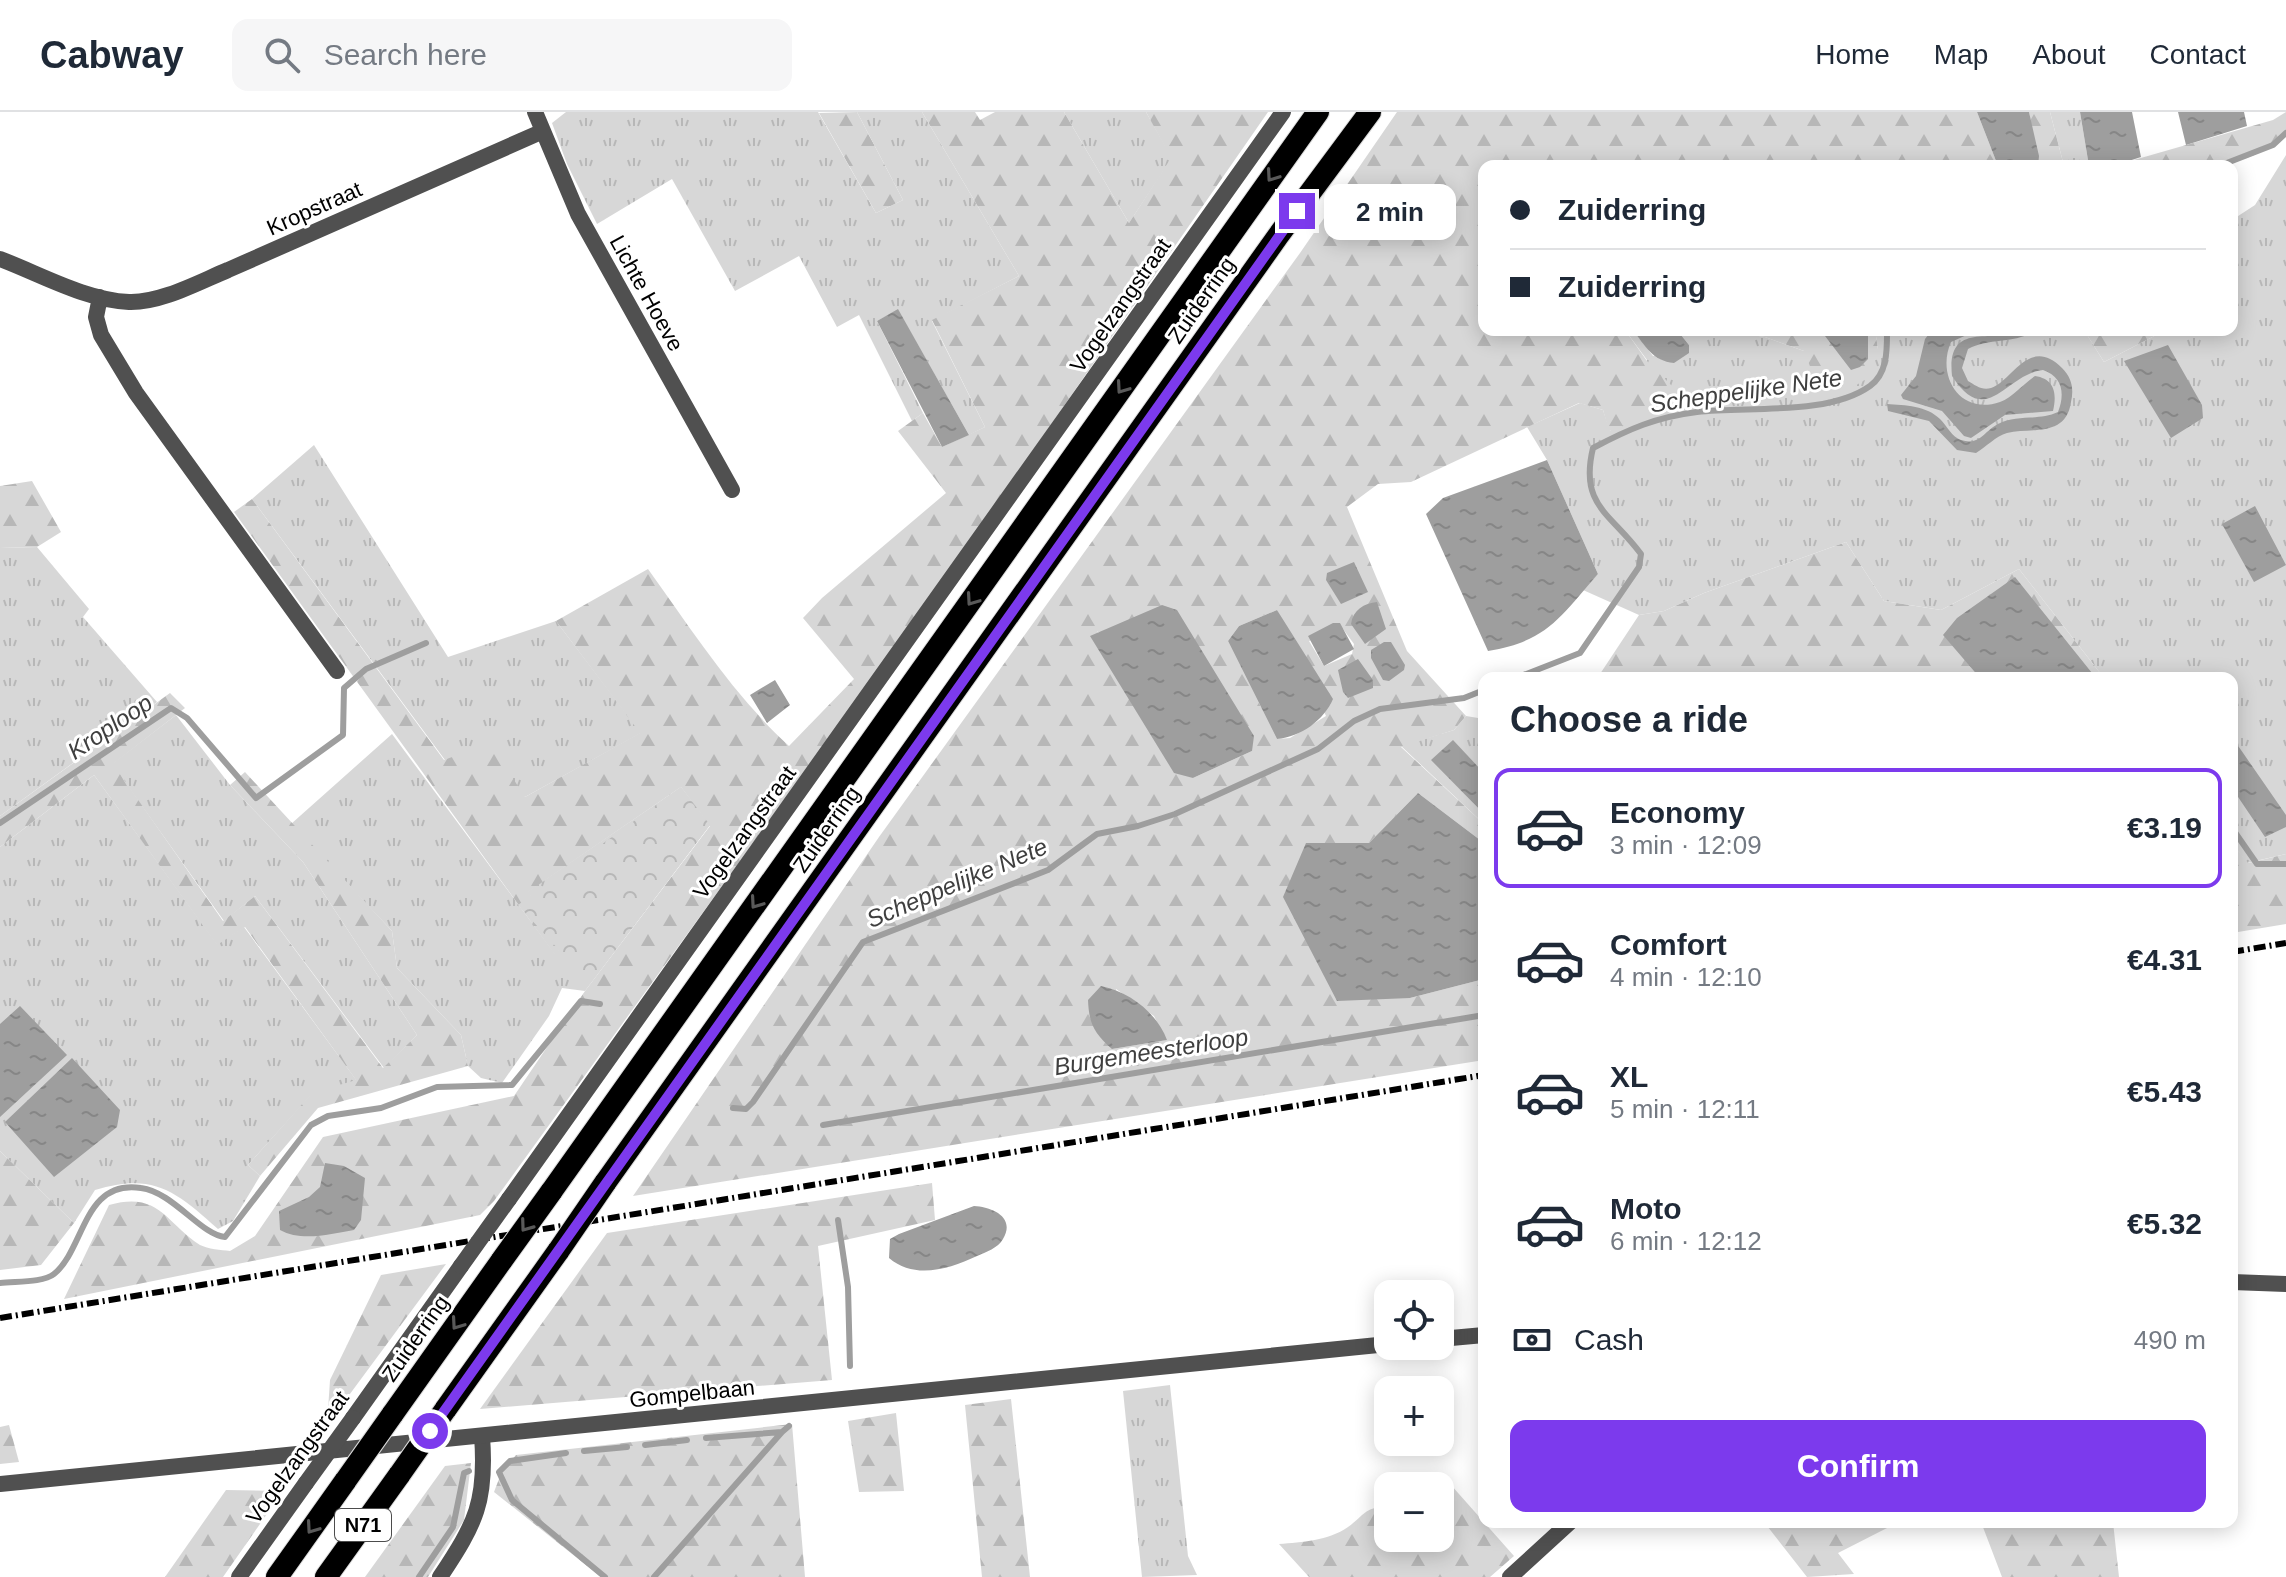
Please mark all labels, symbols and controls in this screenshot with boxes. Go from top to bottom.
search box [232,19,792,91]
icon: search [260,33,304,77]
text: Cabway [40,34,184,76]
text: Search here [324,38,487,71]
text: Home [1815,39,1890,70]
text: Map [1934,39,1988,70]
text: About [2032,39,2106,70]
text: Contact [2150,39,2246,70]
one-way arrow [1268,167,1282,181]
street label: Kropstraat [263,176,366,241]
callout: 2 min [1325,183,1457,239]
route end [1279,193,1315,229]
text: Zuiderring [1558,193,1706,226]
text: 2 min [1356,197,1424,227]
street label: Lichte Hoeve [604,231,689,355]
street label: Vogelzangstraat [1065,233,1176,377]
street label: Zuiderring [1163,253,1240,348]
text: Zuiderring [1558,270,1706,303]
water label: Scheppelijke Nete [1648,364,1844,417]
one-way arrow [1117,379,1132,393]
one-way arrow [967,591,981,605]
water label: Kroploop [62,689,157,765]
text: Choose a ride [1510,699,1748,740]
street label: Vogelzangstraat [688,761,801,903]
street label: Zuiderring [788,782,865,877]
icon: car [1514,792,1586,864]
text: Economy [1610,796,1745,829]
text: €3.19 [2127,811,2202,844]
text: 3 min · 12:09 [1610,830,1762,860]
water label: Scheppelijke Nete [862,832,1051,933]
one-way arrow [751,894,766,909]
icon: car [1514,924,1586,996]
text: Comfort [1610,928,1727,961]
text: €4.31 [2127,943,2202,976]
text: 4 min · 12:10 [1610,962,1762,992]
water label: Burgemeesterloop [1052,1023,1250,1080]
icon: car [1514,1056,1586,1128]
text: XL [1610,1060,1648,1093]
text: €5.43 [2127,1075,2202,1108]
text: 5 min · 12:11 [1610,1094,1760,1124]
icon: car [1514,1188,1586,1260]
text: Moto [1610,1192,1682,1225]
text: €5.32 [2127,1207,2202,1240]
one-way arrow [521,1217,536,1232]
text: 6 min · 12:12 [1610,1226,1762,1256]
map controls [1374,1280,1454,1552]
button: locate [1374,1280,1454,1360]
street label: Zuiderring [377,1291,454,1386]
one-way arrow [452,1315,467,1329]
icon: cash [1510,1318,1554,1362]
text: Cash [1574,1323,1644,1356]
text: 490 m [2134,1325,2206,1355]
street label: Gompelbaan [628,1374,756,1413]
button: + [1374,1376,1454,1456]
street label: Vogelzangstraat [241,1386,354,1528]
route start [412,1413,448,1449]
button: Confirm [1510,1420,2206,1512]
button: − [1374,1472,1454,1552]
road number: N71 [335,1509,391,1541]
one-way arrow [307,1520,322,1534]

